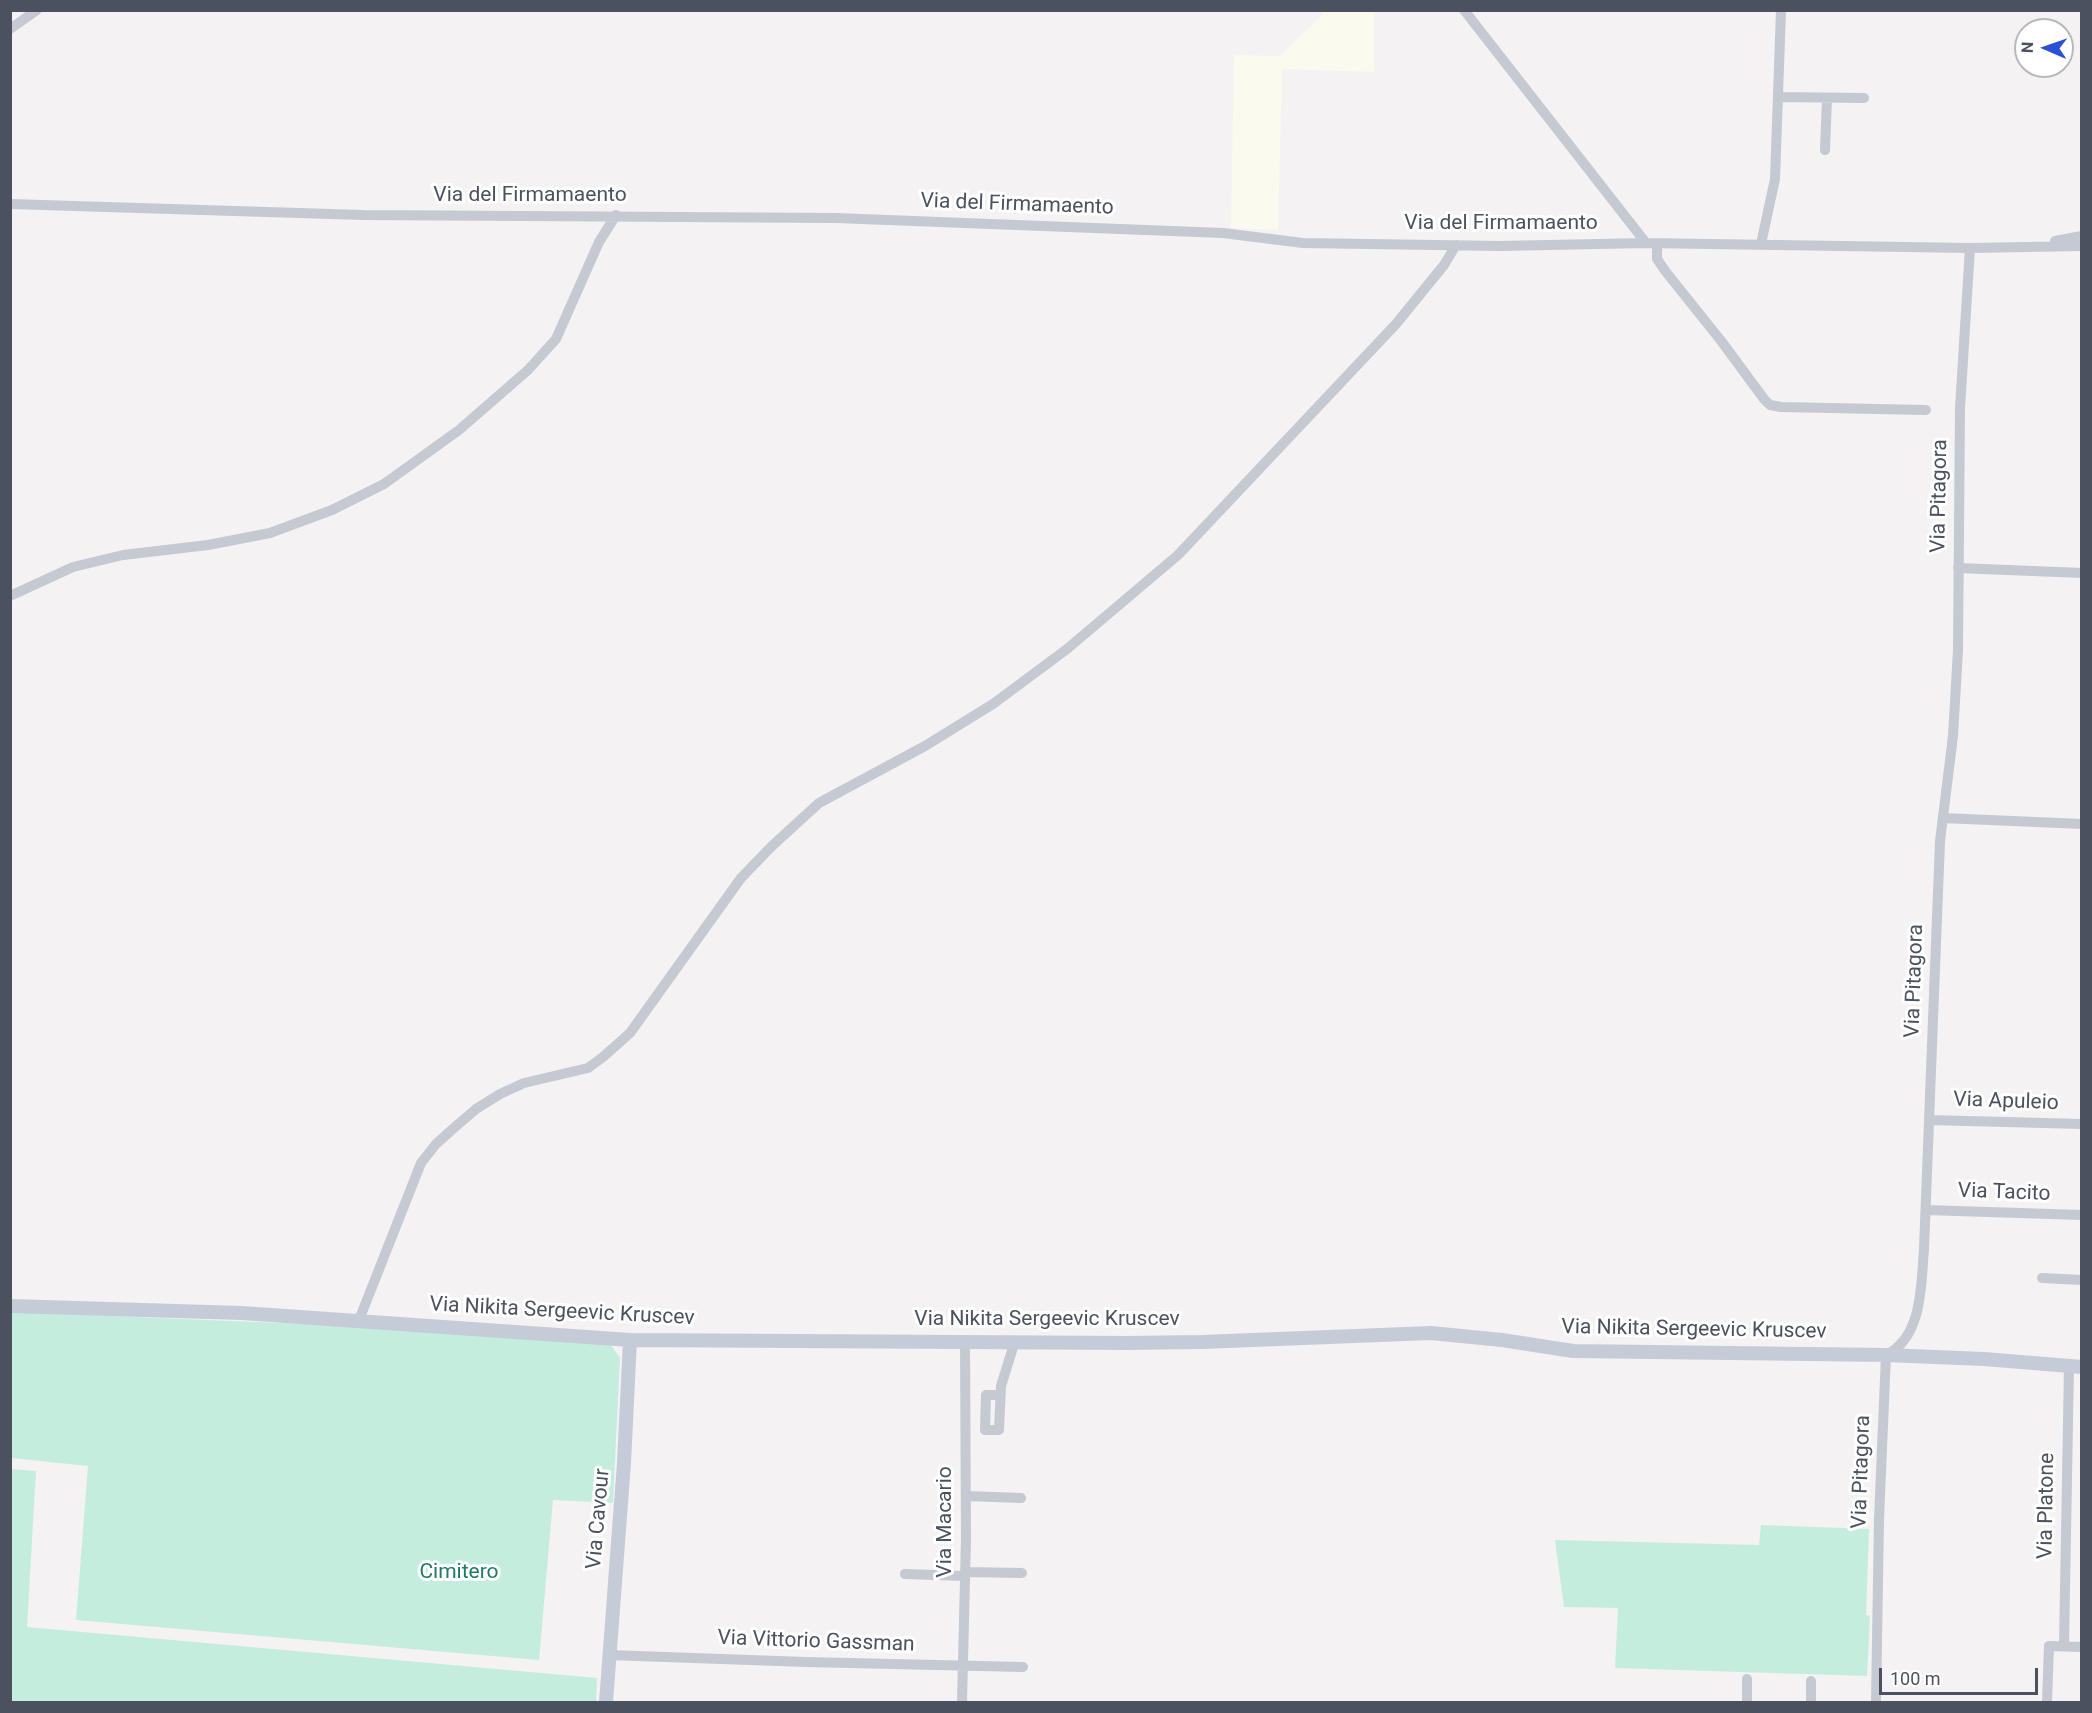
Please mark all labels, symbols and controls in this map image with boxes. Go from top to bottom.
north arrow [2014,18,2074,78]
text: N [2018,41,2037,53]
street label: Via del Firmamaento [433,183,627,209]
street label: Via del Firmamaento [920,189,1114,221]
street label: Via del Firmamaento [1404,211,1598,237]
street label: Via Pitagora [1926,439,1954,553]
street label: Via Pitagora [1900,924,1930,1038]
street label: Via Apuleio [1953,1088,2059,1116]
street label: Via Tacito [1957,1179,2051,1207]
street label: Via Nikita Sergeevic Kruscev [429,1292,695,1332]
street label: Via Nikita Sergeevic Kruscev [914,1307,1180,1333]
street label: Via Nikita Sergeevic Kruscev [1561,1315,1827,1345]
street label: Via Pitagora [1847,1415,1877,1529]
street label: Via Platone [2033,1453,2061,1559]
street label: Via Macario [933,1466,959,1578]
street label: Via Cavour [582,1468,616,1570]
park label: Cimitero [419,1560,499,1586]
street label: Via Vittorio Gassman [717,1626,915,1658]
scale bar [1882,1656,2041,1694]
text: 100 m [1890,1668,1941,1689]

